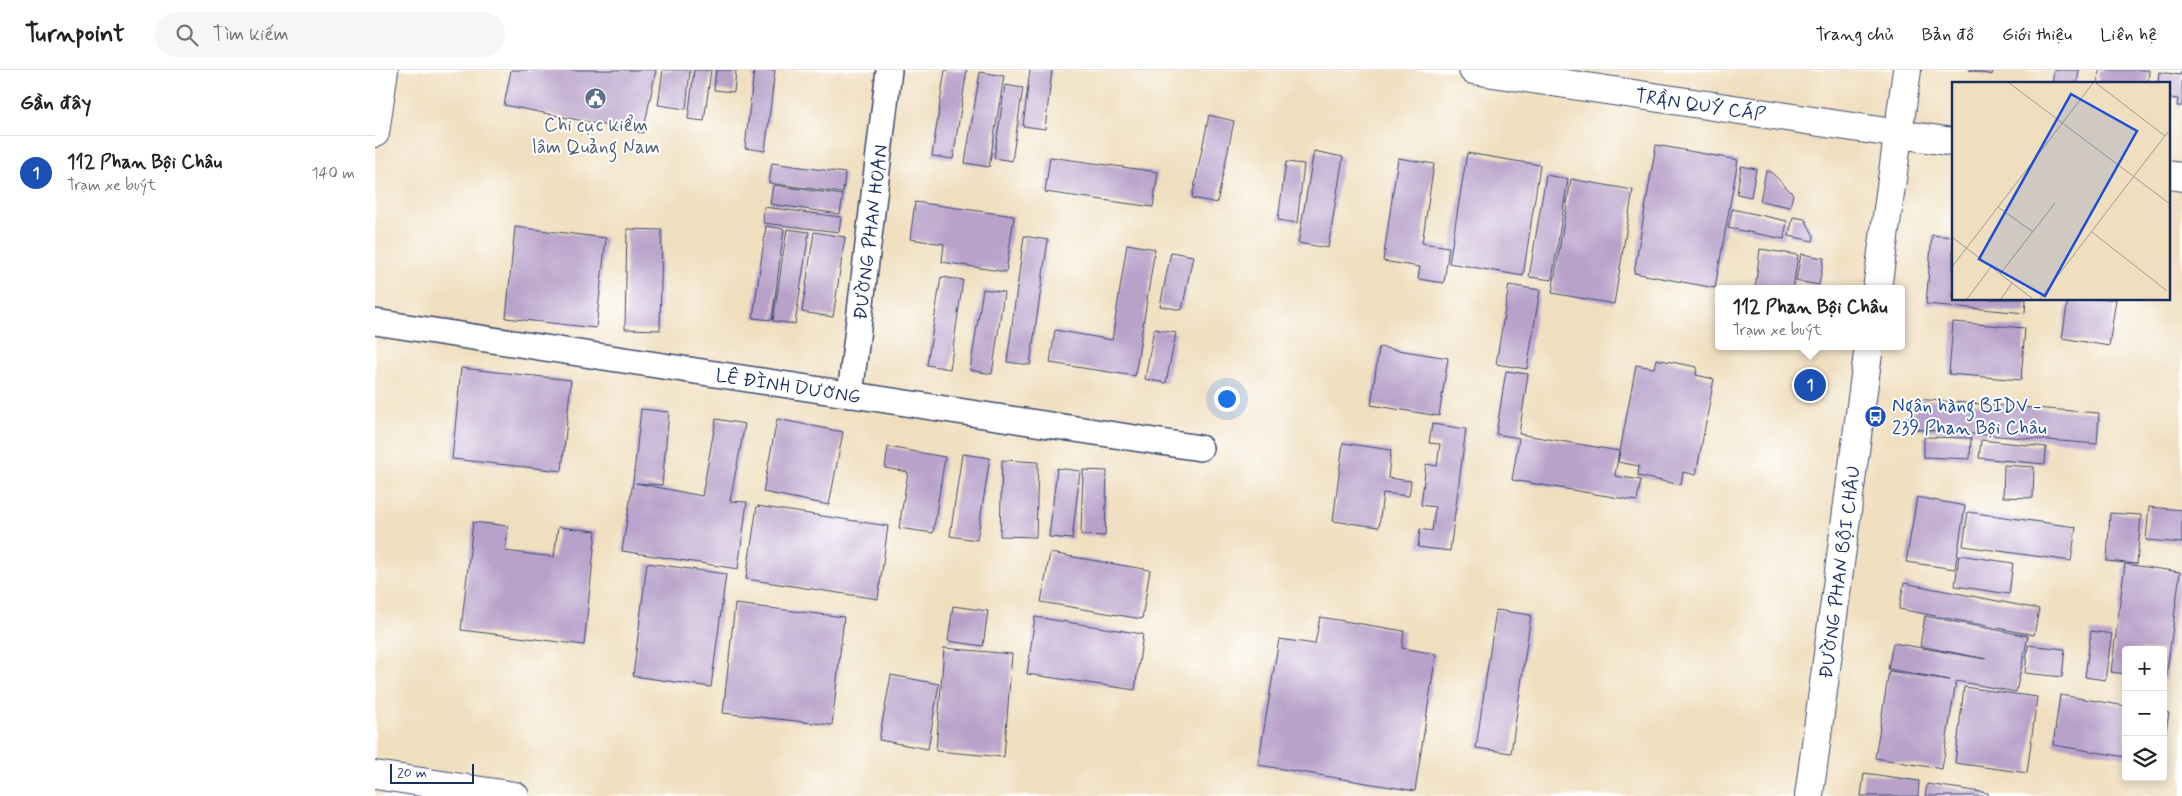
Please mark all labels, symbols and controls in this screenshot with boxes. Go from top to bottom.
search box [155,12,505,57]
text: Turnpoint [25,19,125,50]
icon: search [173,21,201,49]
text: Tìm kiếm [213,22,289,47]
text: Trang chủ [1816,23,1894,47]
text: Bản đồ [1922,23,1974,47]
text: Giới thiệu [2002,23,2072,47]
text: Liên hệ [2100,23,2157,47]
inset map [1952,82,2169,300]
street label: TRẦN QUÝ CÁP [1633,83,1768,128]
public building icon: Chi cục kiểm lâm Quảng Nam [584,86,608,110]
text: Gần đây [20,89,91,117]
place label: Chi cục kiểm lâm Quảng Nam [532,113,660,163]
street label: ĐƯỜNG PHAN HOAN [848,143,894,321]
text: 112 Phan Bội Châu [67,150,222,175]
text: 1 [32,163,40,184]
text: 140 m [311,163,355,184]
text: Trạm xe buýt [67,175,156,196]
popup [1715,285,1905,350]
text: 112 Phan Bội Châu [1732,295,1888,320]
text: Trạm xe buýt [1732,320,1822,341]
street label: LÊ ĐÌNH DƯƠNG [714,363,862,410]
pin: 1 [1794,366,1826,404]
your location [1214,386,1240,412]
place label: Ngân hàng BIDV - 239 Phan Bội Châu [1892,394,2046,441]
bus stop icon: Ngân hàng BIDV - 239 Phan Bội Châu [1864,404,1888,428]
street label: ĐƯỜNG PHAN BỘI CHÂU [1814,464,1867,680]
map controls [2122,646,2167,781]
button: + [2122,646,2167,691]
button: − [2122,691,2167,736]
button: layers [2122,736,2167,781]
scale bar [390,761,474,784]
text: 20 m [397,764,427,782]

